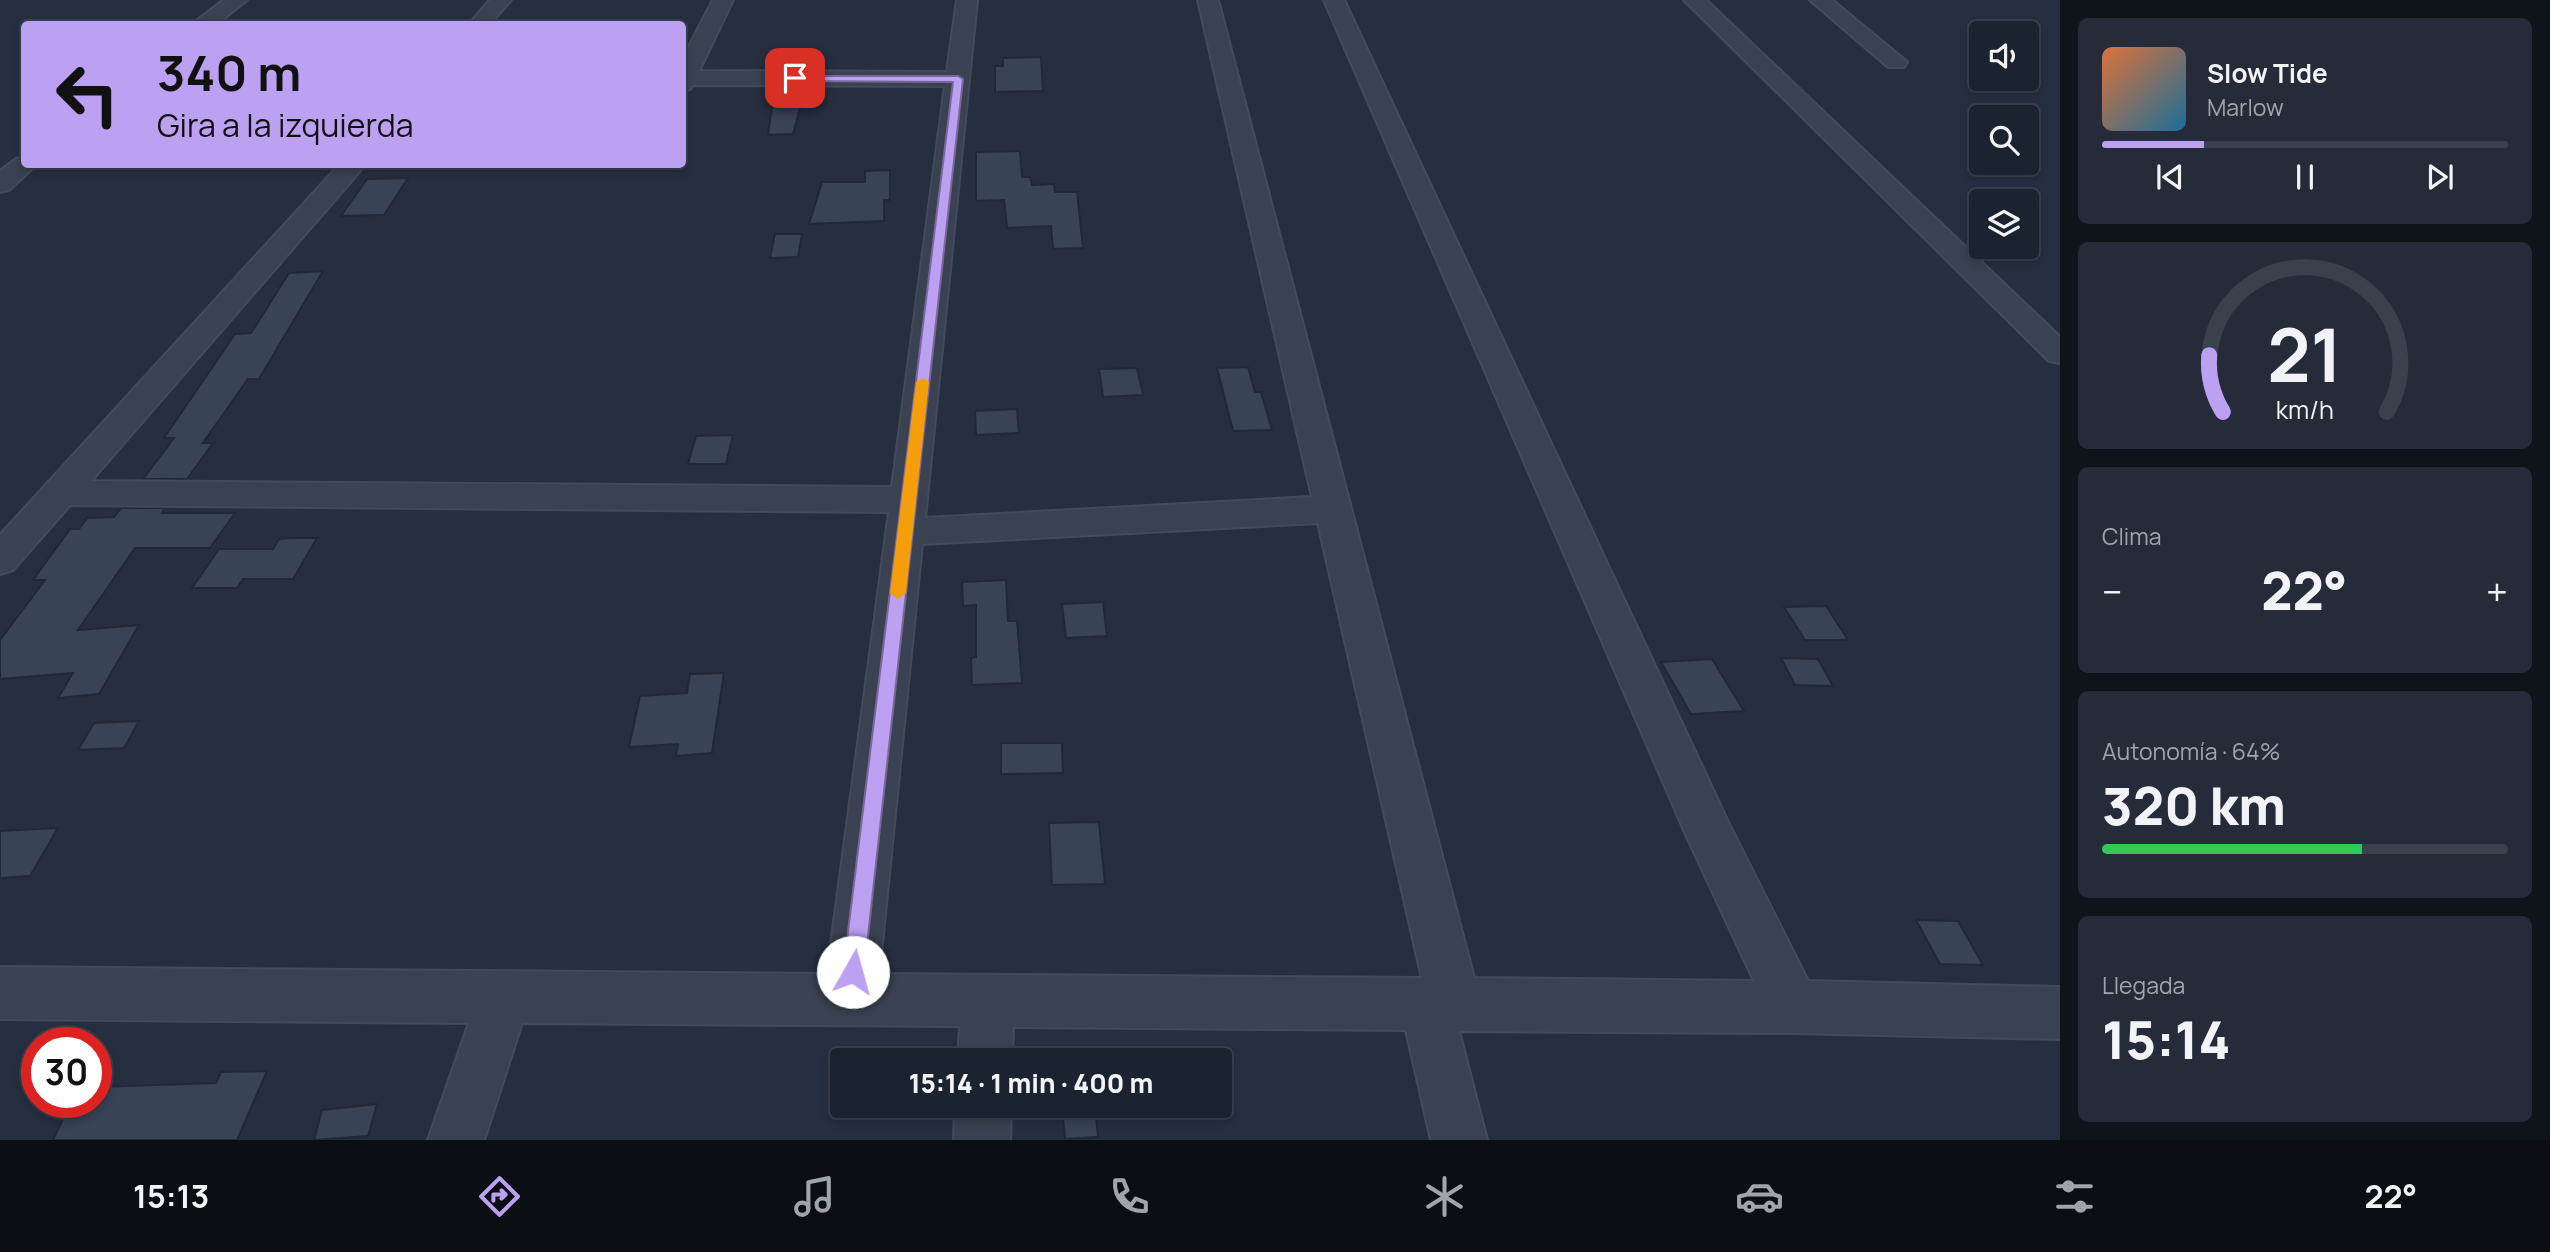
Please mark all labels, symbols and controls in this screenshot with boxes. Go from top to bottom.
map controls [1969,21,2039,259]
button: sound [1969,21,2039,91]
text: 340 m [157,39,301,106]
pin [765,48,825,108]
icon: left [42,49,133,140]
text: Slow Tide [2207,55,2328,91]
icon: arrive [776,59,814,97]
text: Marlow [2207,91,2284,123]
text: Gira a la izquierda [157,103,413,147]
button: search [1969,105,2039,175]
icon: previous [2151,158,2189,196]
icon: pause [2286,158,2324,196]
icon: next [2421,158,2459,196]
button: layers [1969,189,2039,259]
text: 21 [2267,304,2343,404]
text: km/h [2276,391,2334,426]
text: Clima [2102,520,2161,552]
text: 22° [2261,555,2347,626]
text: − [2102,565,2123,617]
text: + [2486,565,2508,617]
text: Autonomía · 64% [2102,735,2280,767]
text: 320 km [2102,770,2286,841]
position arrow [816,935,890,1009]
text: Llegada [2102,969,2185,1001]
text: 15:14 [2102,1004,2230,1075]
speed limit sign: 30 [21,1027,112,1118]
text: 15:14 · 1 min · 400 m [909,1065,1153,1101]
icon: directions [475,1172,524,1221]
icon: music [790,1172,839,1221]
icon: phone [1105,1172,1154,1221]
icon: climate [1420,1172,1469,1221]
icon: car [1735,1172,1784,1221]
icon: filters [2050,1172,2099,1221]
text: 15:13 [133,1174,209,1218]
text: 22° [2365,1174,2417,1218]

